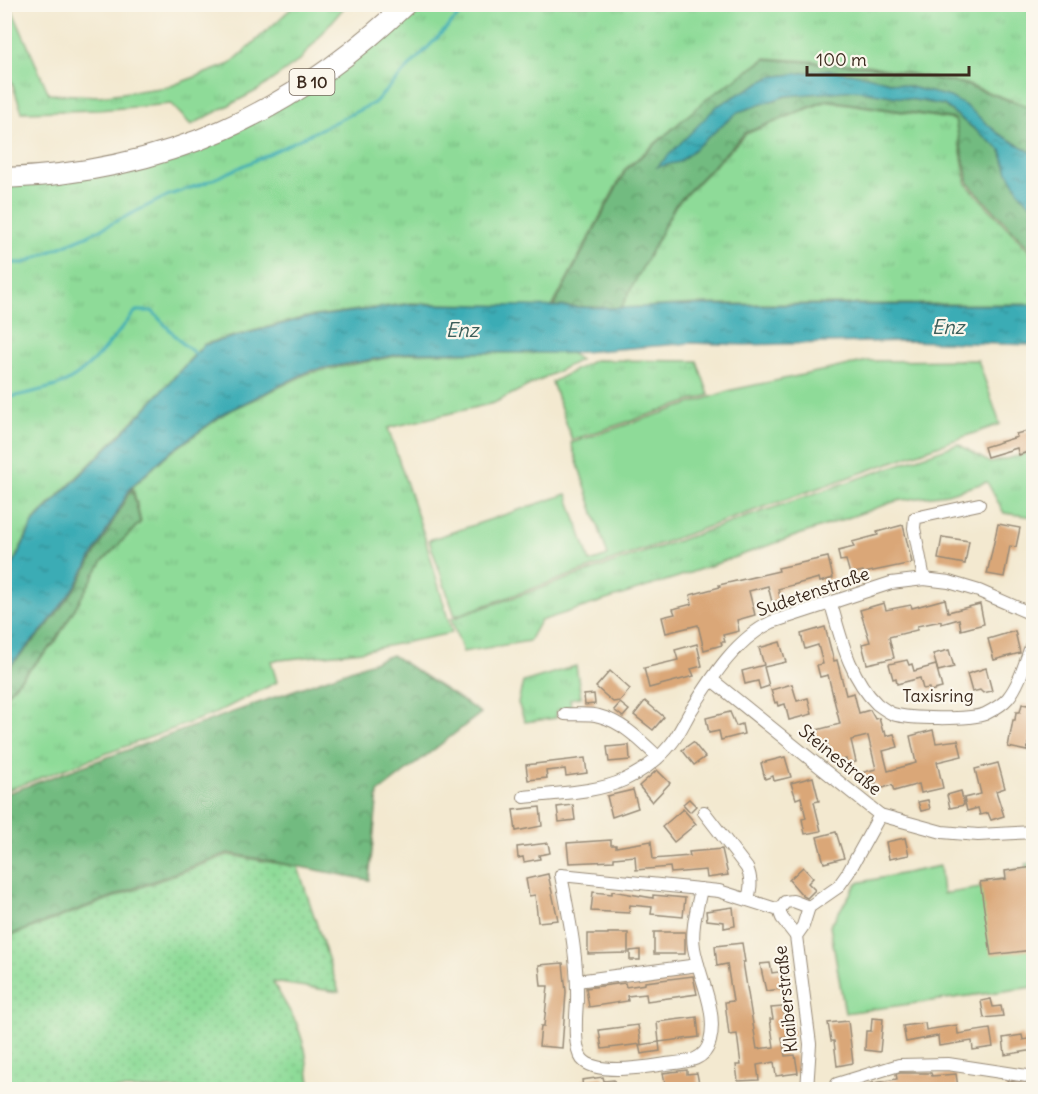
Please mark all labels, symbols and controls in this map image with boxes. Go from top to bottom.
scale bar [807,39,969,77]
text: 100 m [816,48,867,71]
road number: B 10 [290,69,334,95]
water label: Enz [932,314,967,339]
water label: Enz [446,317,481,342]
street label: Sudetenstraße [753,561,872,622]
street label: Taxisring [902,684,974,707]
street label: Steinestraße [794,719,887,800]
street label: Klaiberstraße [768,944,803,1054]

